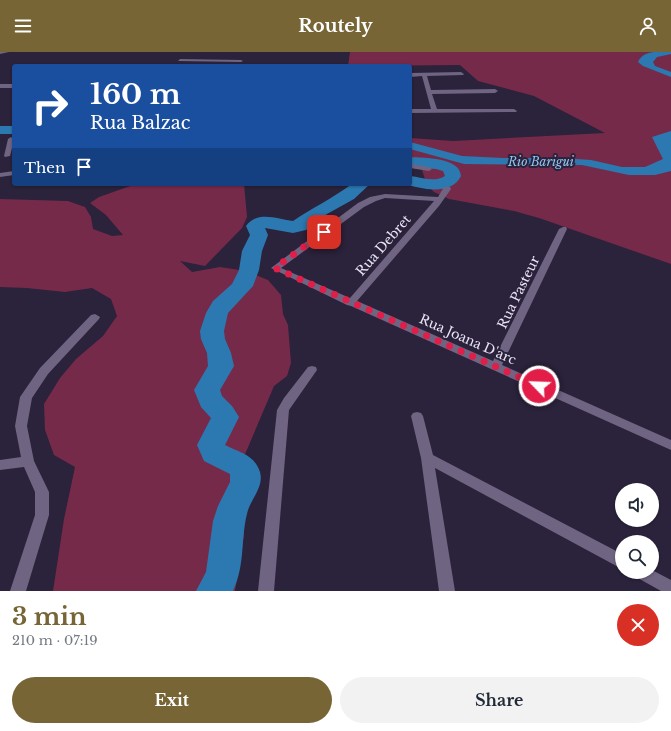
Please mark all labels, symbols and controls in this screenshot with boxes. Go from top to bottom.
icon: menu [12,15,34,37]
text: Routely [298,15,373,37]
icon: person [637,15,659,37]
text: 160 m [90,77,181,112]
icon: right [24,80,76,132]
text: Rua Balzac [90,112,190,134]
water label: Rio Barigui [507,154,575,169]
icon: arrive [73,156,95,178]
text: Then [24,158,65,177]
street label: Rua Debret [352,211,415,279]
pin [307,215,341,249]
icon: arrive [313,221,335,243]
street label: Rua Pasteur [494,252,544,331]
street label: Rua Joana D'arc [417,310,519,368]
position arrow [518,365,560,407]
map controls [615,483,659,579]
button: sound [615,483,659,527]
button: search [615,535,659,579]
text: 3 min [12,602,86,631]
button: close [617,604,659,646]
text: 210 m · 07:19 [12,632,98,649]
button: Exit [12,677,332,723]
button: Share [340,677,659,723]

